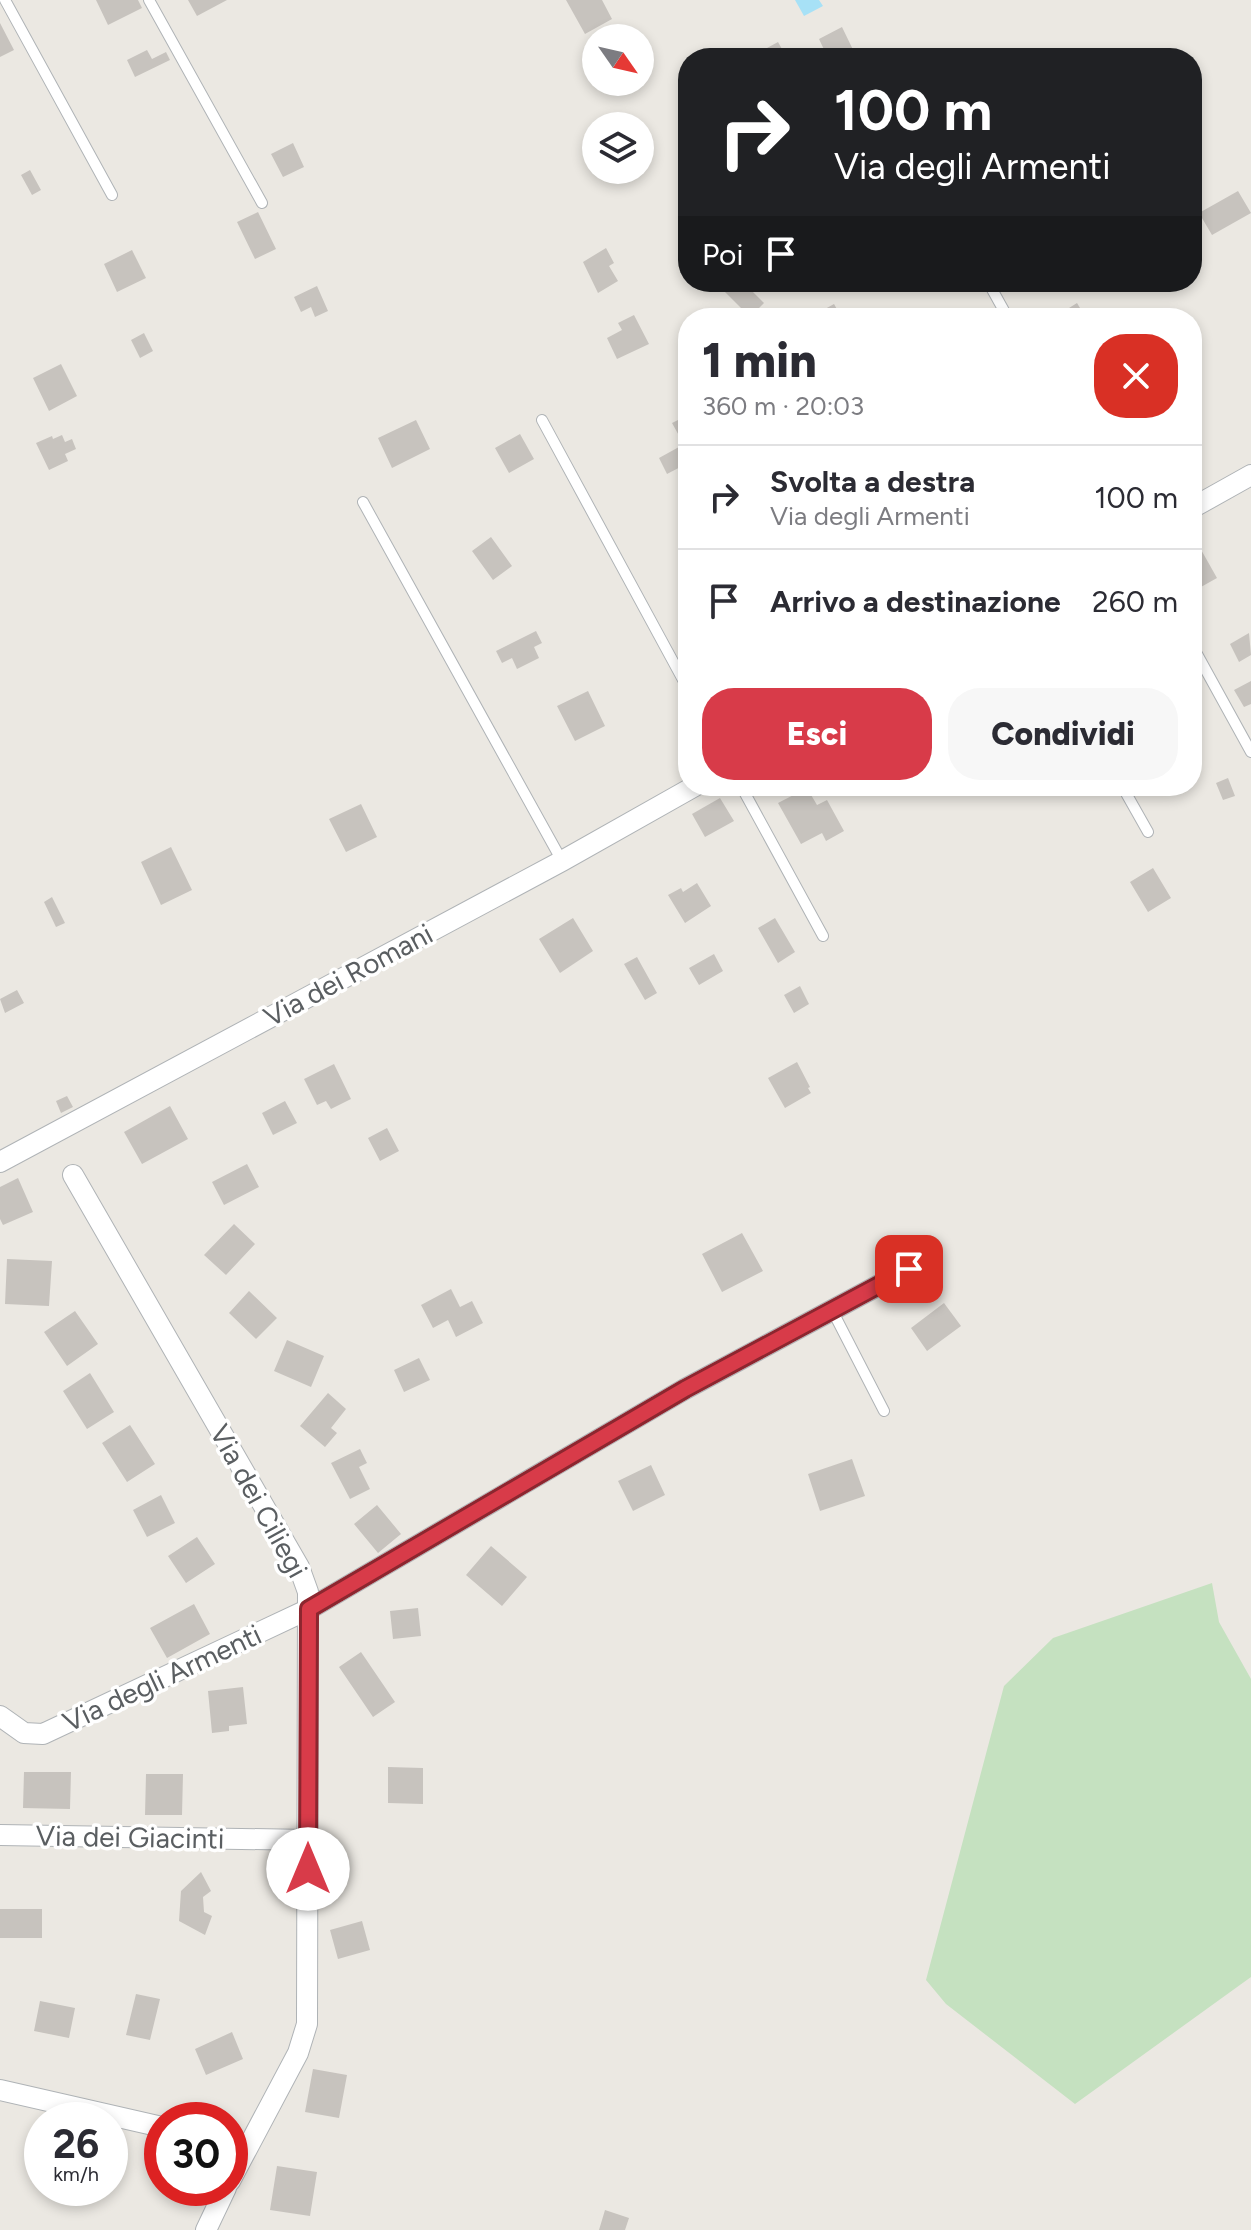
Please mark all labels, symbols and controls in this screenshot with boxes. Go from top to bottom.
north arrow [582,24,654,96]
map controls [582,24,654,184]
text: 100 m [834,77,992,144]
icon: right [702,80,806,184]
button: layers [582,112,654,184]
text: Via degli Armenti [834,145,1110,188]
icon: arrive [759,232,803,276]
text: Poi [702,236,743,273]
text: 1 min [702,331,817,389]
button: close [1094,334,1178,418]
text: 360 m · 20:03 [702,390,864,422]
text: Svolta a destra [770,463,975,500]
icon: right [702,475,746,519]
text: 100 m [1094,479,1178,516]
text: Via degli Armenti [770,500,970,532]
icon: arrive [702,579,746,623]
text: Arrivo a destinazione [770,583,1061,620]
text: 260 m [1092,583,1178,620]
button: Esci [702,688,932,780]
button: Condividi [948,688,1178,780]
street label: Via dei Romani [258,916,438,1034]
pin [875,1235,943,1303]
icon: arrive [887,1247,931,1291]
street label: Via dei Ciliegi [203,1419,315,1583]
street label: Via degli Armenti [57,1617,267,1739]
street label: Via dei Giacinti [35,1818,225,1856]
position arrow [266,1827,350,1911]
speed limit sign: 30 [144,2102,248,2206]
text: 26 [53,2120,99,2168]
text: km/h [53,2162,99,2186]

